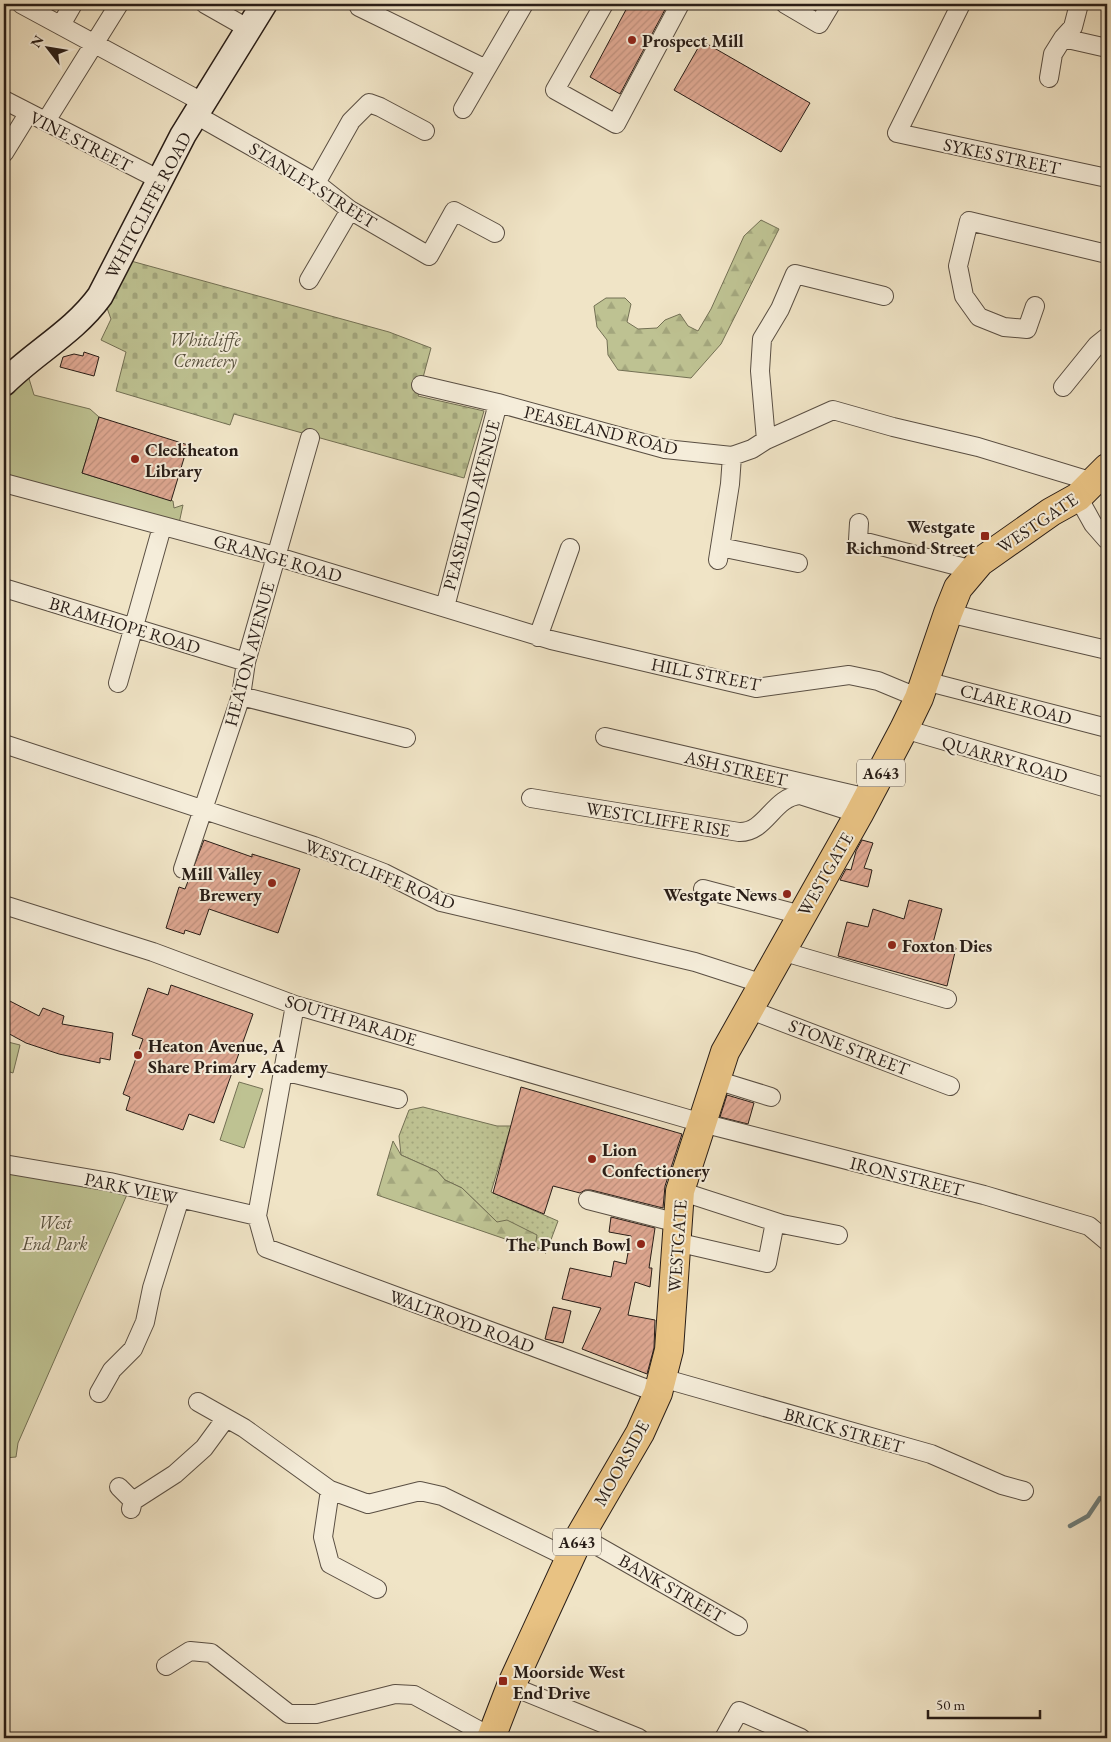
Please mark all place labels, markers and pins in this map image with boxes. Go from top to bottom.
place label: Prospect Mill [642,29,744,52]
marker: Prospect Mill [626,34,638,46]
place label: Cleckheaton Library [145,438,239,482]
marker: Cleckheaton Library [129,453,141,465]
place label: Westgate Richmond Street [846,515,975,559]
marker: Westgate Richmond Street [979,530,991,542]
place label: Mill Valley Brewery [181,862,262,906]
marker: Mill Valley Brewery [266,877,278,889]
place label: Westgate News [663,883,777,906]
marker: Westgate News [781,888,793,900]
place label: Foxton Dies [902,934,992,957]
marker: Foxton Dies [886,939,898,951]
place label: Heaton Avenue, A Share Primary Academy [148,1034,328,1078]
marker: Heaton Avenue, A Share Primary Academy [132,1049,144,1061]
place label: Lion Confectionery [602,1138,710,1182]
marker: Lion Confectionery [586,1153,598,1165]
place label: The Punch Bowl [506,1233,631,1256]
marker: The Punch Bowl [635,1238,647,1250]
place label: Moorside West End Drive [513,1660,625,1704]
marker: Moorside West End Drive [497,1675,509,1687]

